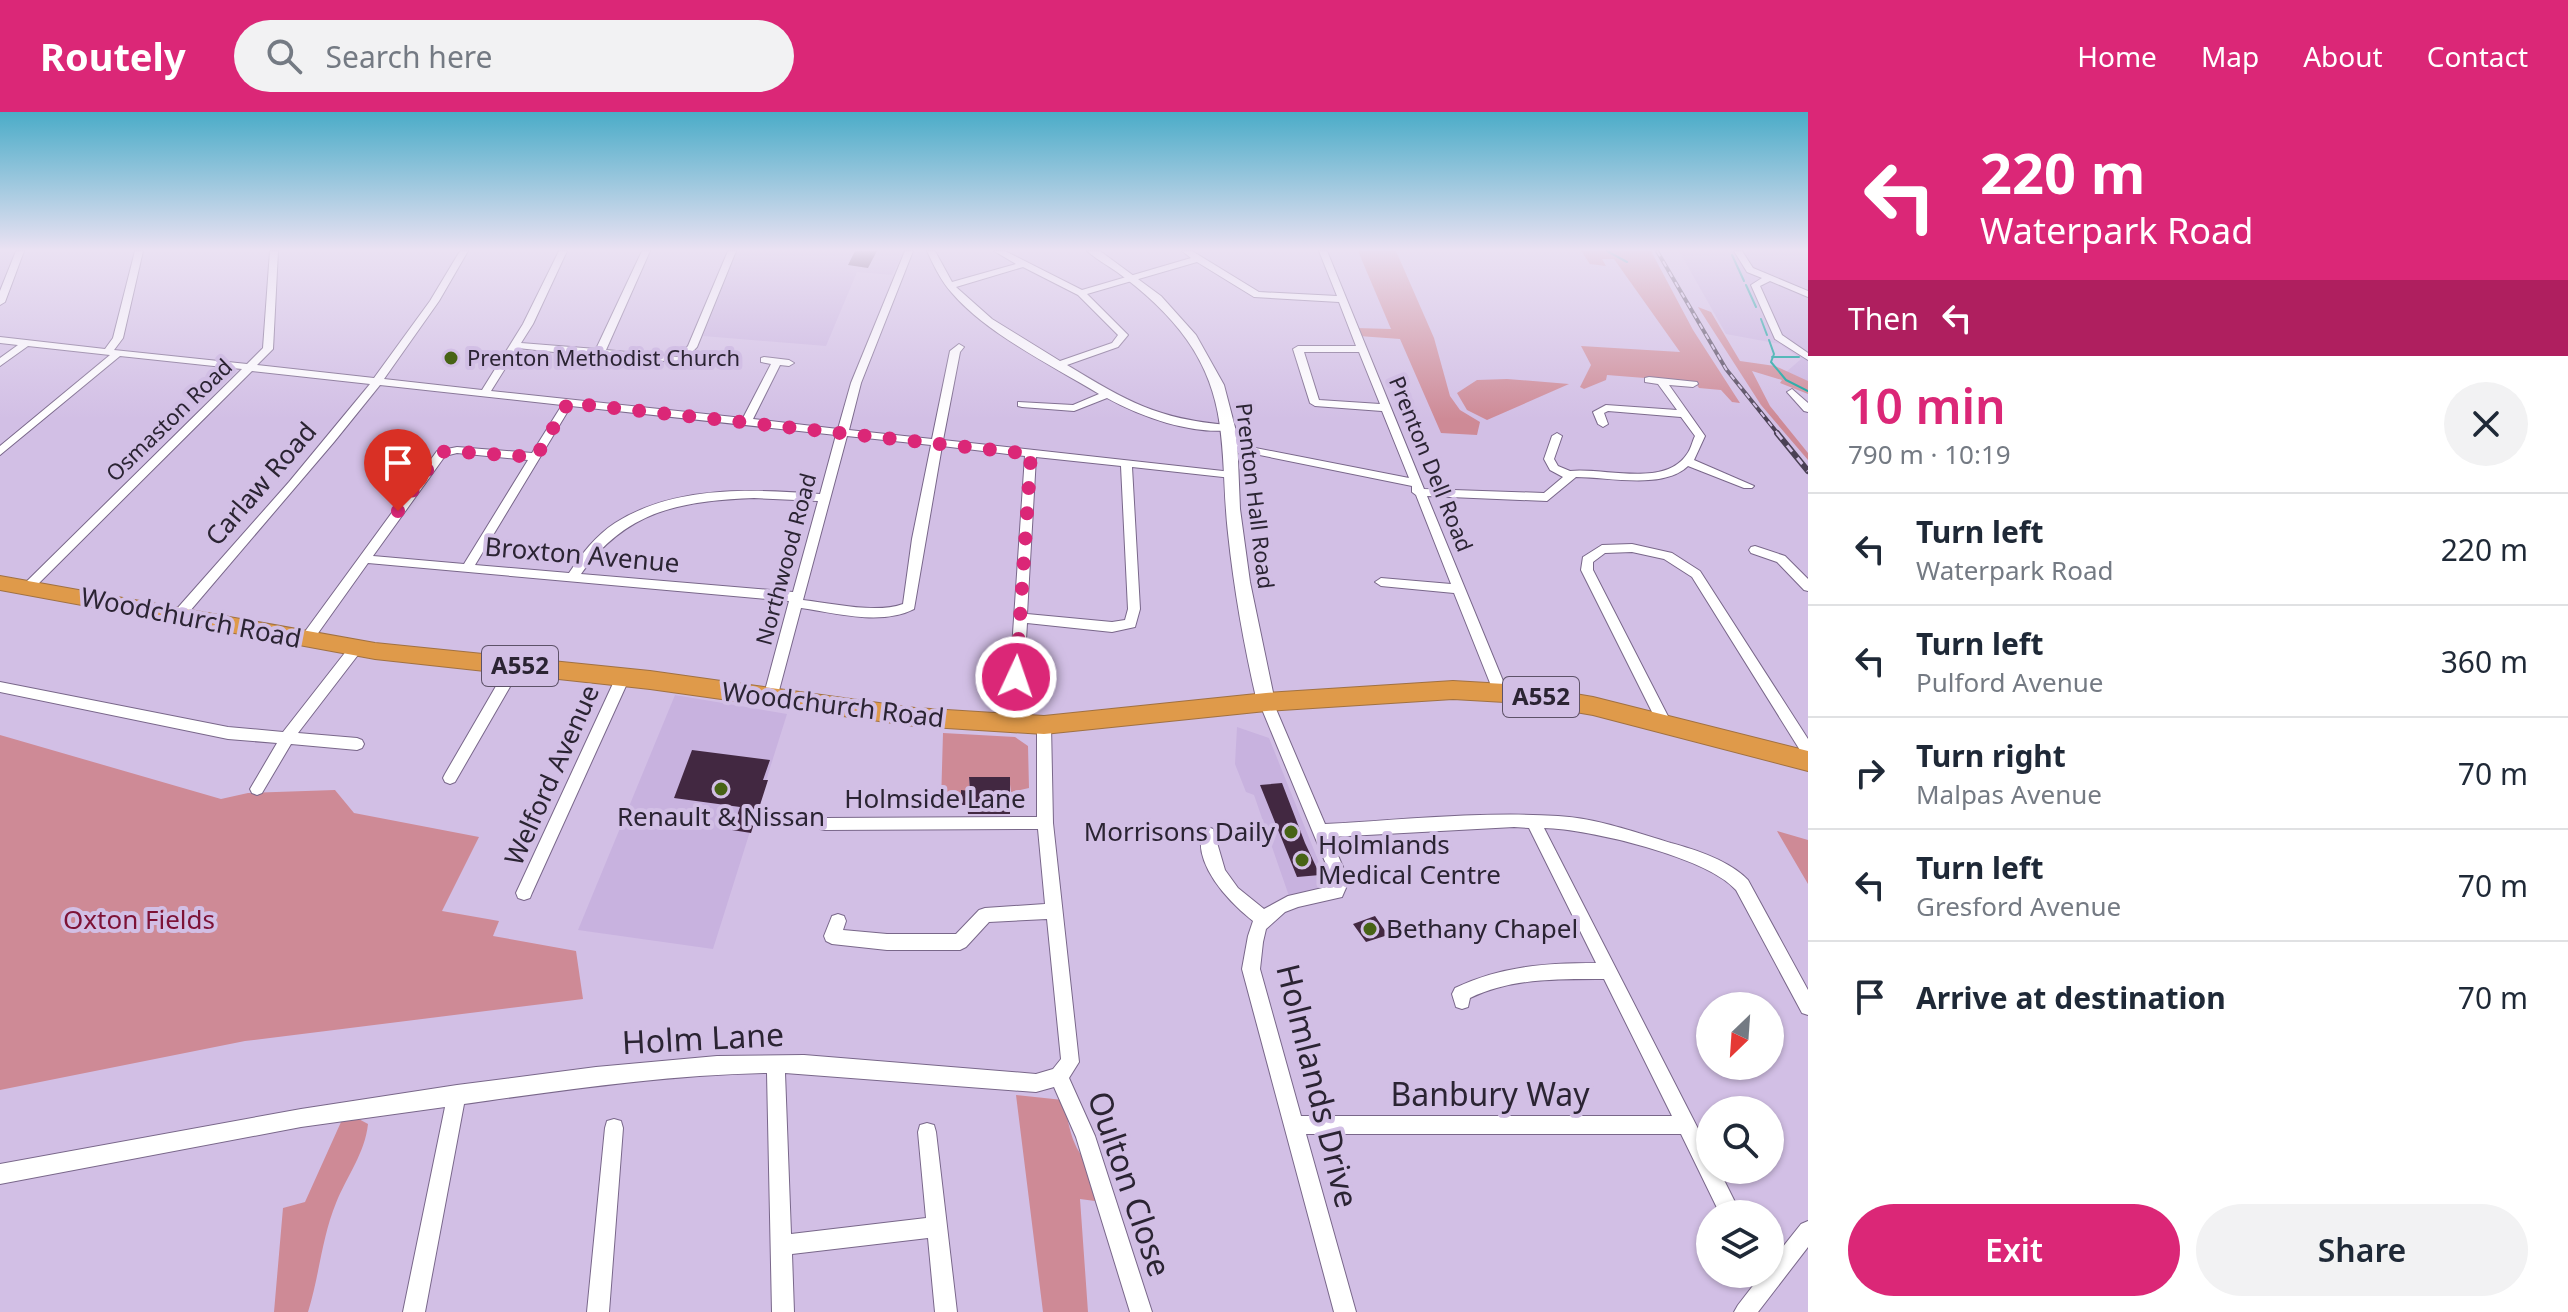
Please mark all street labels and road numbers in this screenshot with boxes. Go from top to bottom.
street label: Osmaston Road [99,351,238,487]
street label: Prenton Dell Road [1383,371,1481,556]
street label: Prenton Hall Road [1230,401,1282,591]
street label: Carlaw Road [197,414,324,553]
street label: Northwood Road [748,470,822,648]
street label: Broxton Avenue [483,528,681,580]
street label: Woodchurch Road [78,578,304,656]
road number: A552 [482,646,558,686]
street label: Woodchurch Road [720,673,946,736]
road number: A552 [1503,677,1579,717]
street label: Welford Avenue [495,679,607,871]
street label: Holmside Lane [844,780,1026,816]
street label: Holmlands Drive [1267,959,1370,1212]
street label: Holm Lane [621,1012,785,1063]
street label: Banbury Way [1390,1072,1590,1115]
street label: Oulton Close [1079,1085,1182,1282]

